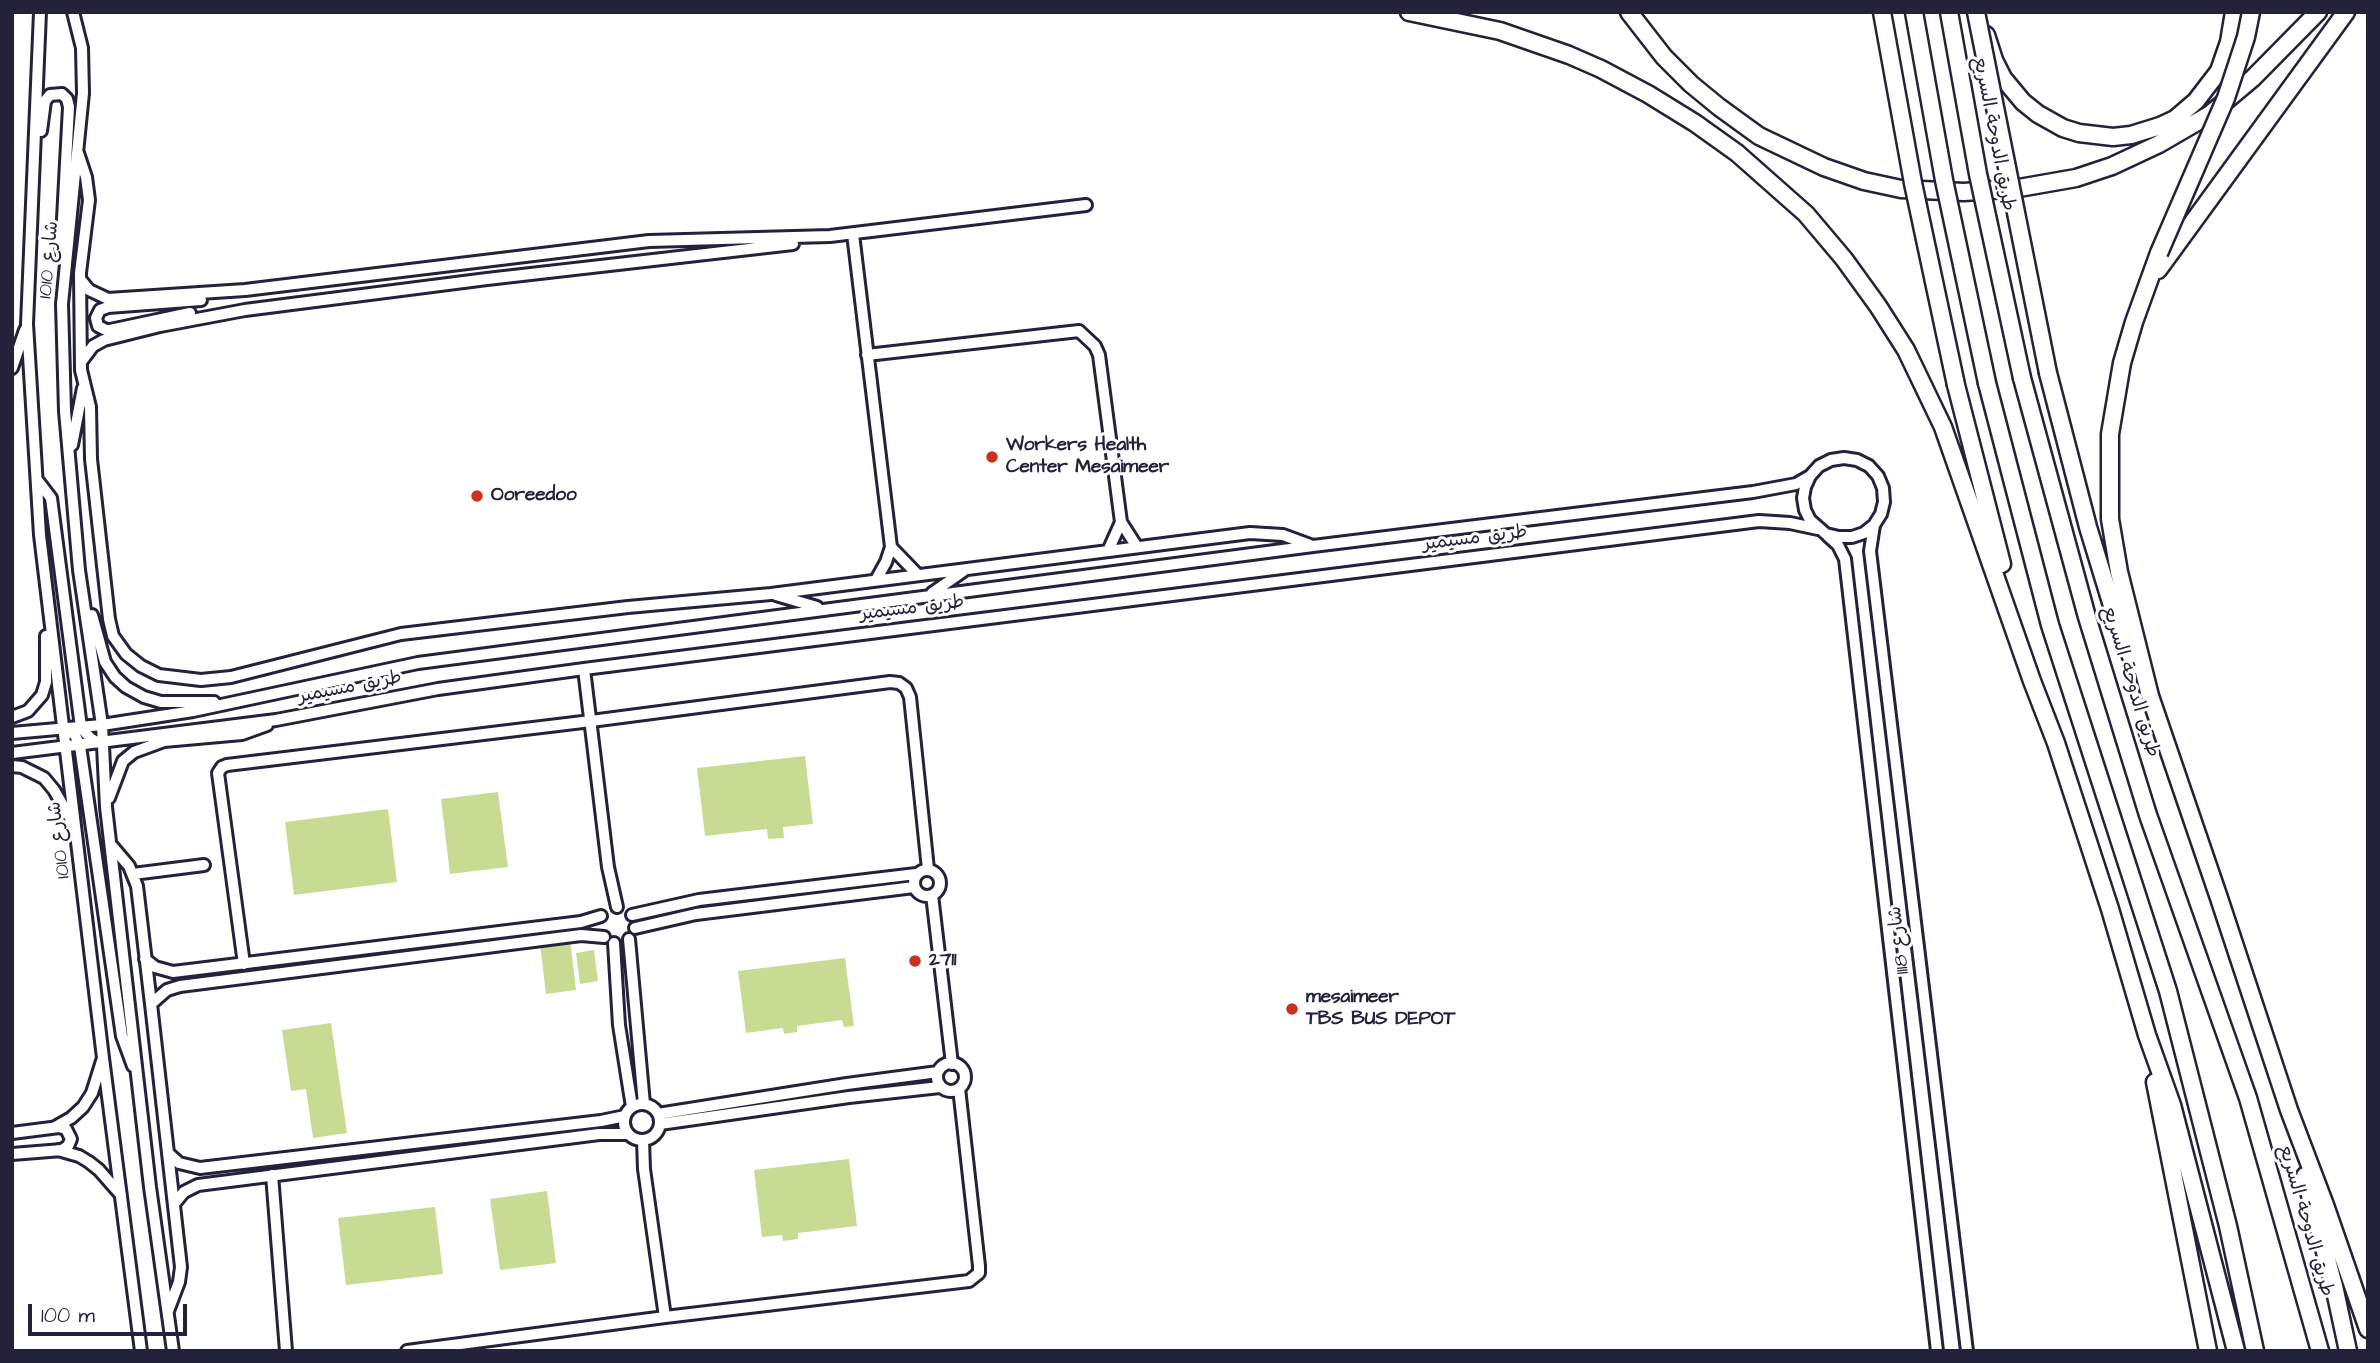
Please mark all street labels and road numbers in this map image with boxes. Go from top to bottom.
street label: طريق الدوحة السريع [1967,55,2019,213]
street label: شارع 1010 [35,220,65,300]
street label: طريق مسيمير [1421,521,1529,557]
street label: طريق مسيمير [858,591,966,627]
street label: طريق الدوحة السريع [2096,604,2164,760]
street label: طريق مسيمير [296,667,404,709]
street label: شارع 1010 [44,800,76,880]
street label: شارع 1118 [1885,905,1915,975]
street label: طريق الدوحة السريع [2272,1143,2338,1299]

